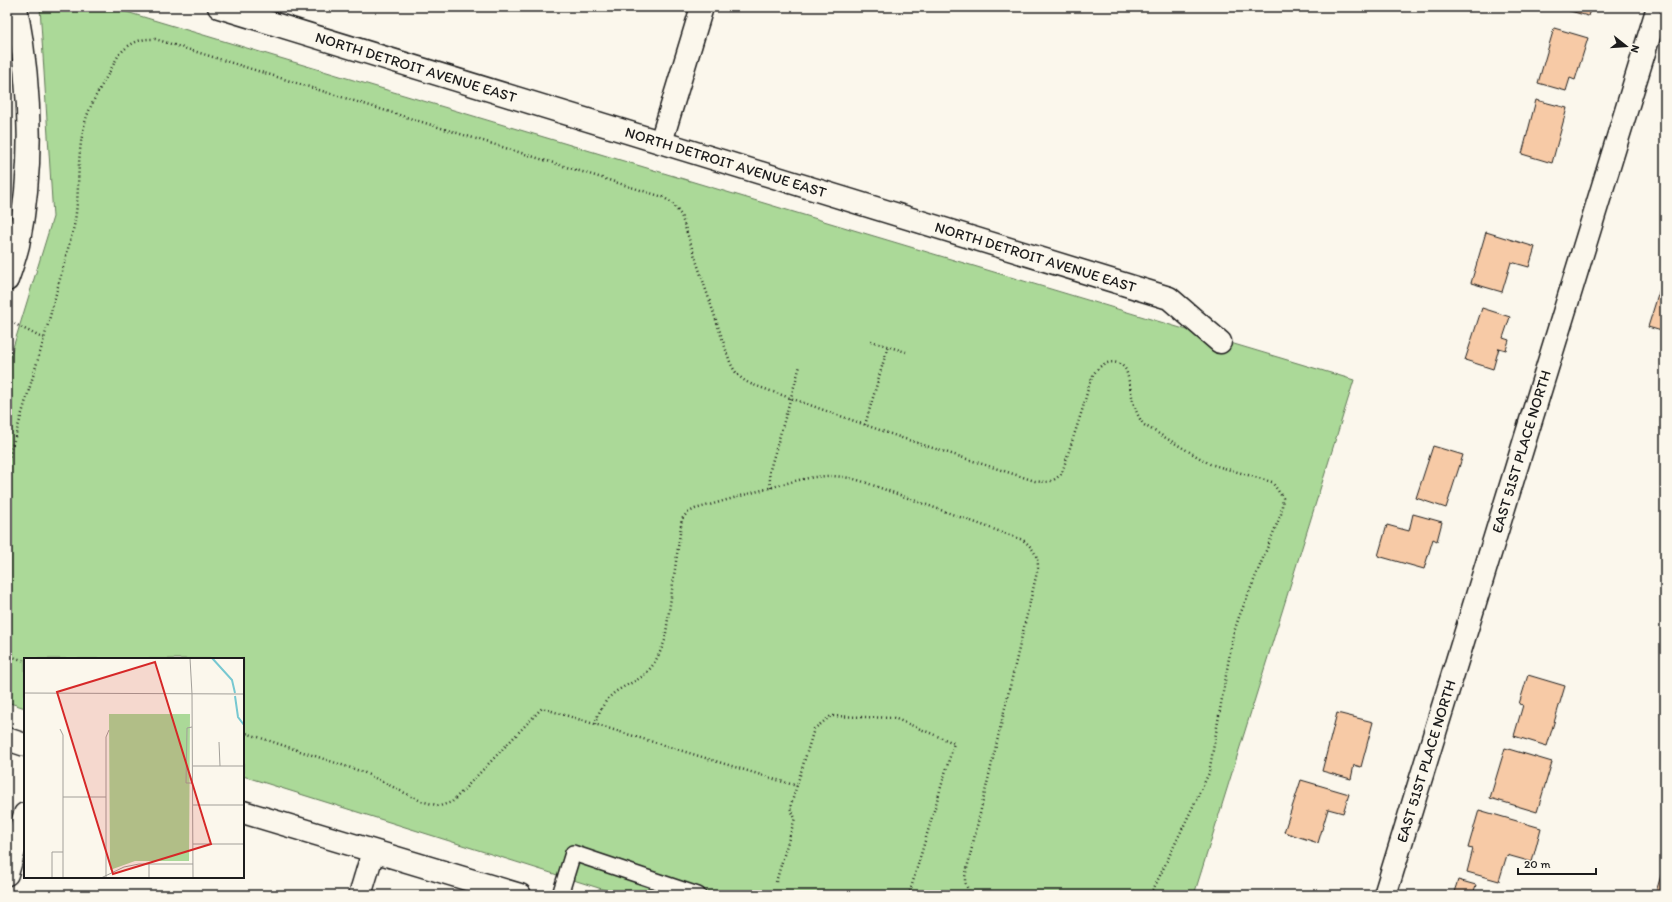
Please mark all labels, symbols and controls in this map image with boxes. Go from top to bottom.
north arrow [1606,26,1646,66]
street label: NORTH DETROIT AVENUE EAST [313,28,519,107]
text: N [1628,43,1642,54]
street label: NORTH DETROIT AVENUE EAST [623,123,829,202]
street label: NORTH DETROIT AVENUE EAST [933,218,1139,297]
street label: EAST 51ST PLACE NORTH [1488,368,1555,535]
inset map [24,658,244,878]
street label: EAST 51ST PLACE NORTH [1393,678,1460,845]
scale bar [1518,850,1596,876]
text: 20 m [1524,857,1551,871]

